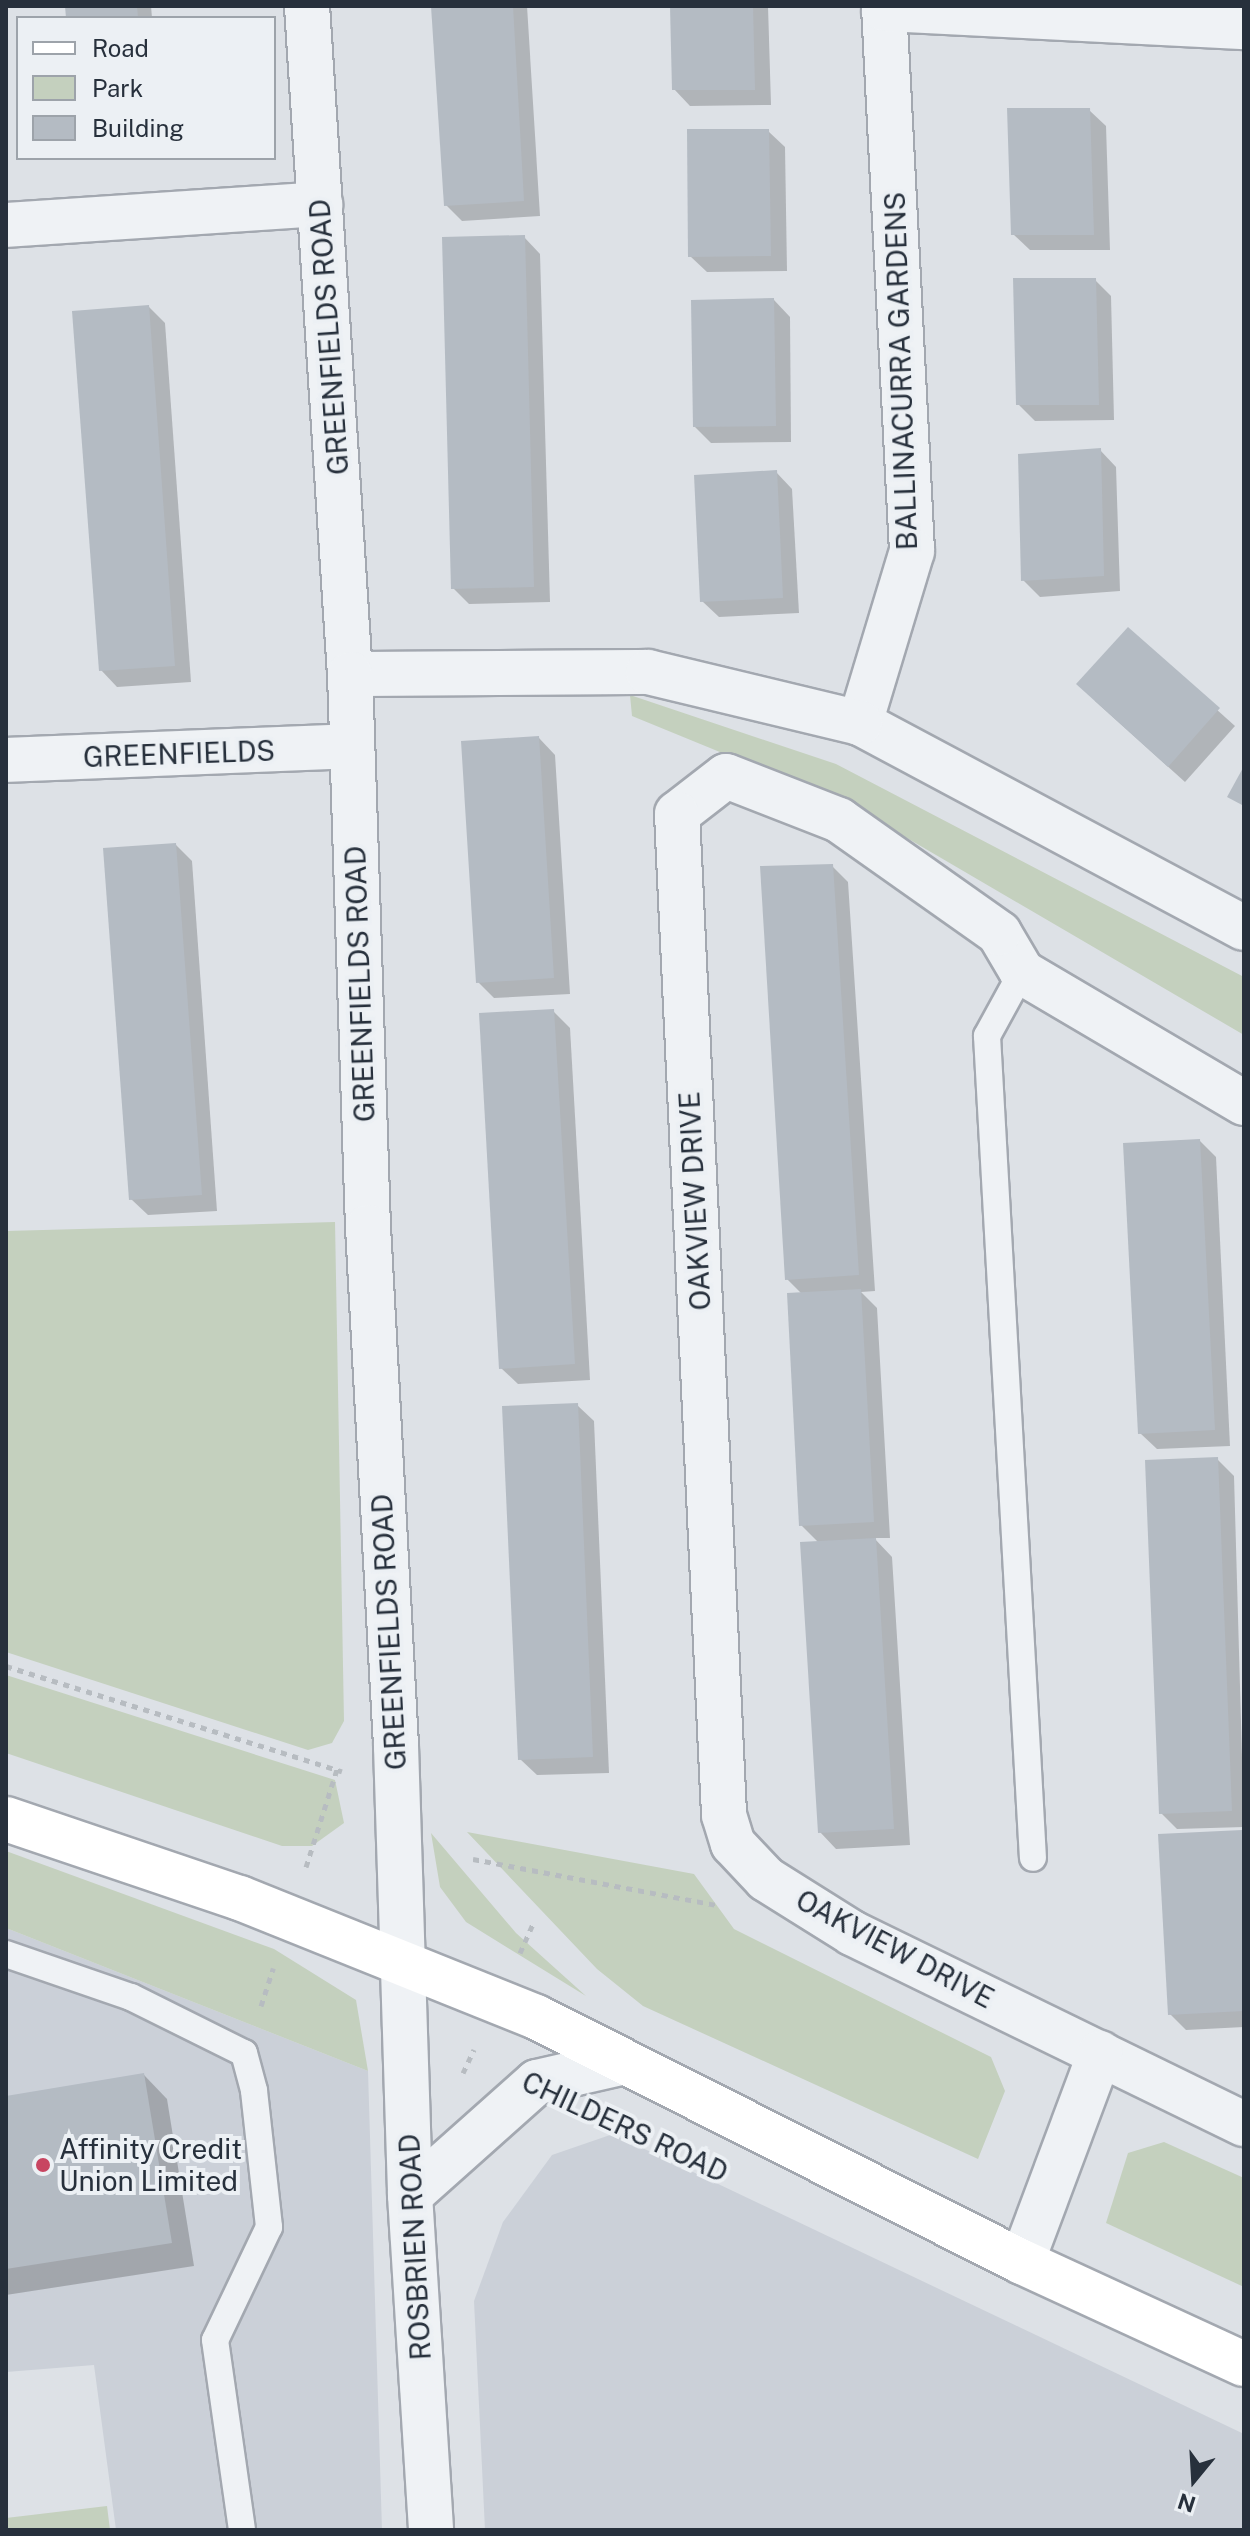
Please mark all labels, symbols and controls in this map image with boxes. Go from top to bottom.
legend [16,16,276,160]
text: Road [92,34,149,62]
text: Park [92,74,143,102]
text: Building [92,114,184,142]
street label: BALLINACURRA GARDENS [878,191,924,551]
street label: GREENFIELDS ROAD [303,198,355,476]
street label: GREENFIELDS [82,734,276,774]
street label: GREENFIELDS ROAD [338,845,382,1123]
street label: OAKVIEW DRIVE [672,1091,718,1311]
street label: GREENFIELDS ROAD [365,1493,413,1771]
street label: OAKVIEW DRIVE [790,1883,1000,2015]
street label: CHILDERS ROAD [517,2065,733,2189]
place label: Affinity Credit Union Limited [59,2132,242,2198]
street label: ROSBRIEN ROAD [392,2133,438,2361]
marker: Affinity Credit Union Limited [34,2156,52,2174]
north arrow [1154,2440,1234,2520]
text: N [1174,2488,1199,2518]

